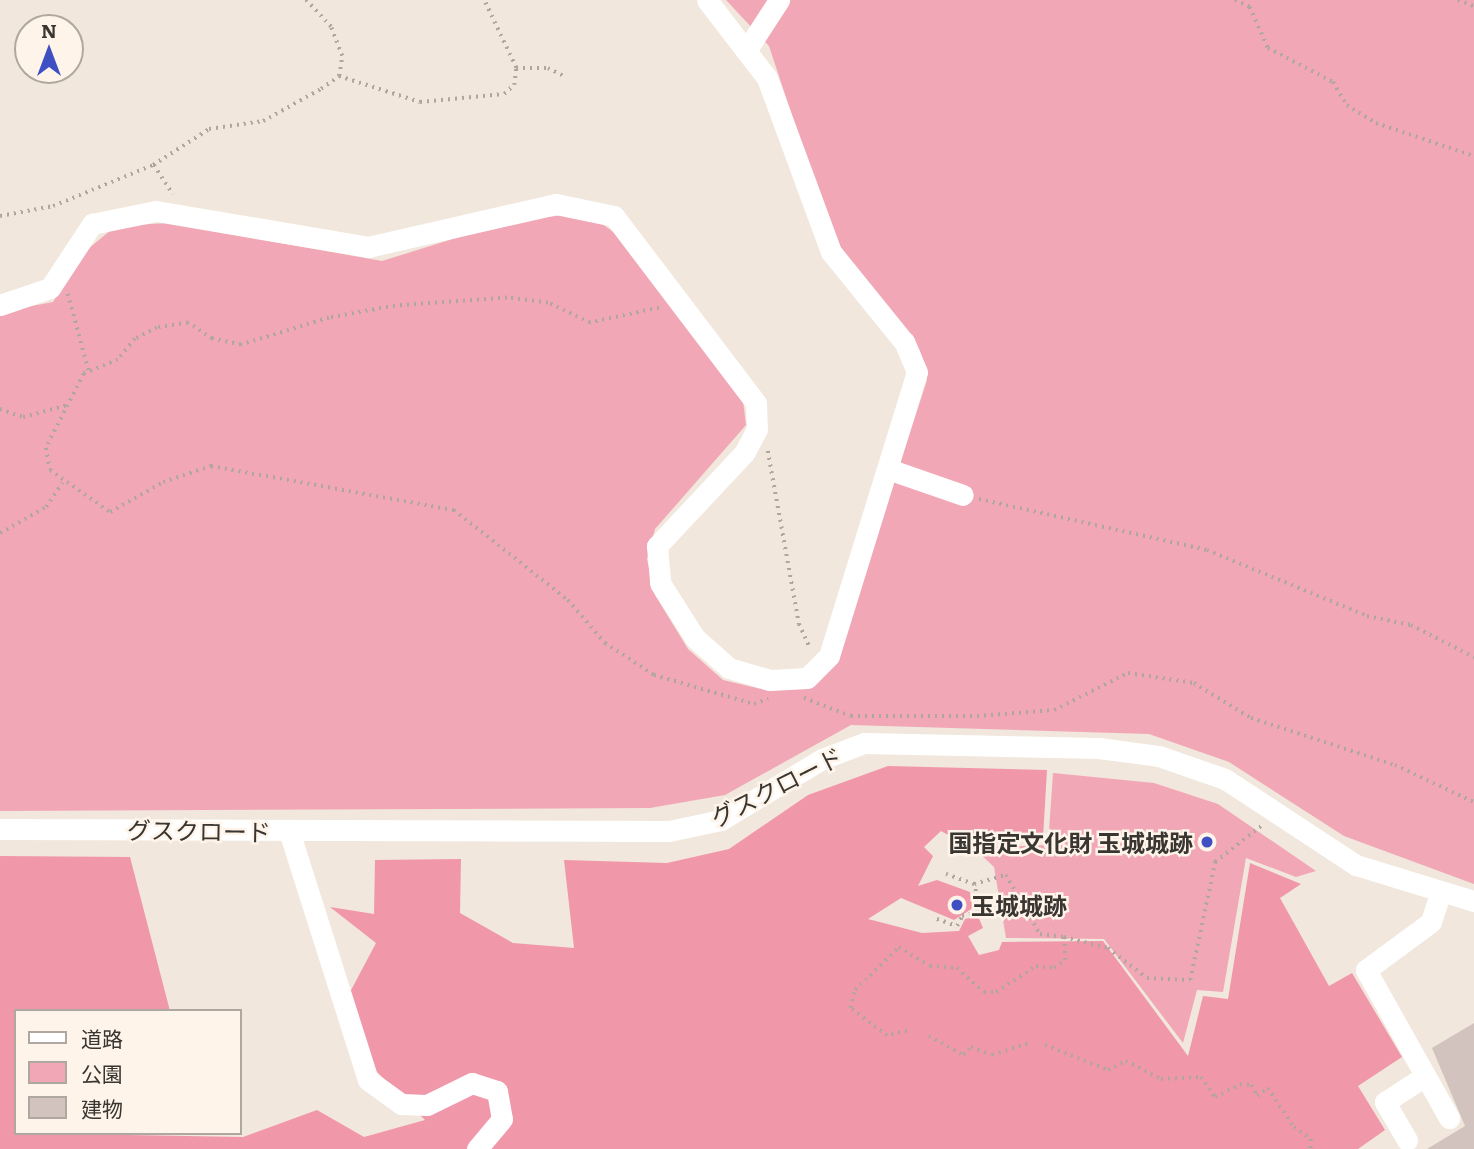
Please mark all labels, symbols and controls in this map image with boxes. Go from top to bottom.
north arrow [14,14,84,84]
text: N [41,16,57,44]
street label: グスクロード [705,740,847,832]
street label: グスクロード [127,814,271,846]
place label: 国指定文化財 玉城城跡 [948,828,1193,856]
marker: 国指定文化財 玉城城跡 [1199,834,1215,850]
place label: 玉城城跡 [971,891,1067,919]
marker: 玉城城跡 [949,897,965,913]
legend [14,1009,242,1135]
text: 道路 [81,1022,123,1053]
text: 公園 [81,1057,123,1088]
text: 建物 [81,1092,123,1123]

